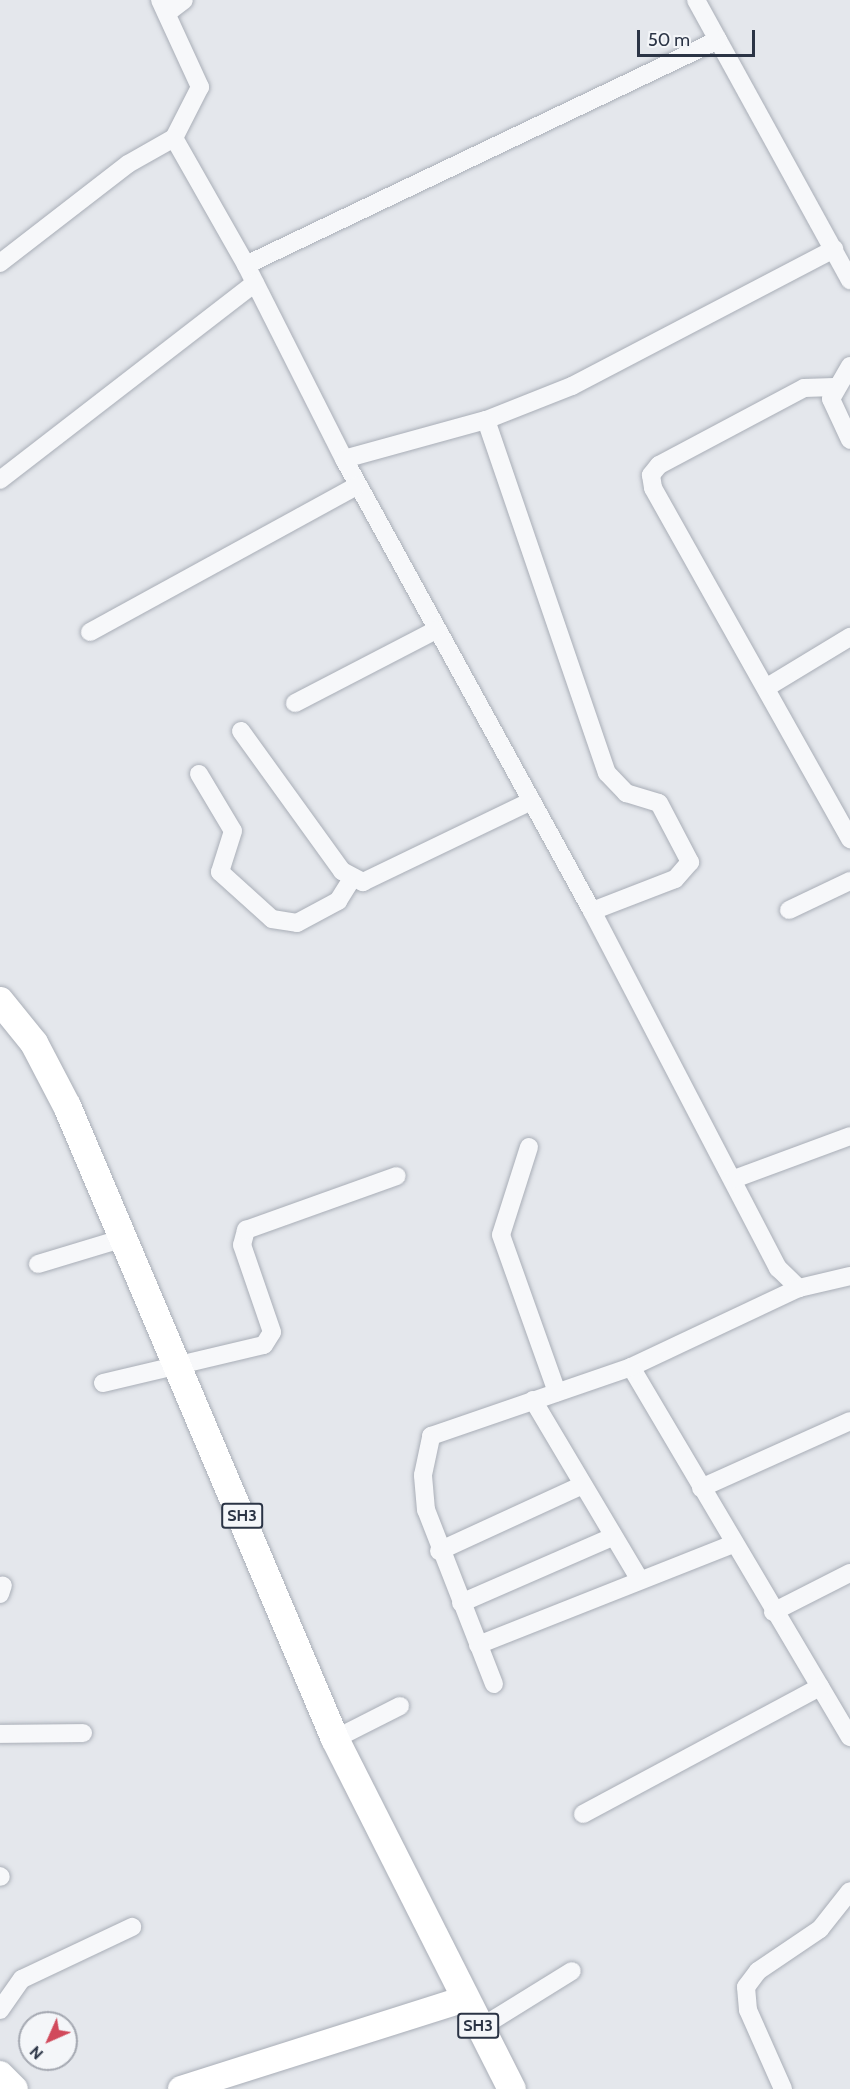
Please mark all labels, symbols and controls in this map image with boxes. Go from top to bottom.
scale bar [640,18,758,56]
text: 50 m [648,29,690,51]
road number: SH3 [221,1503,263,1529]
north arrow [18,2011,78,2071]
road number: SH3 [457,2013,499,2039]
text: N [26,2042,47,2063]

